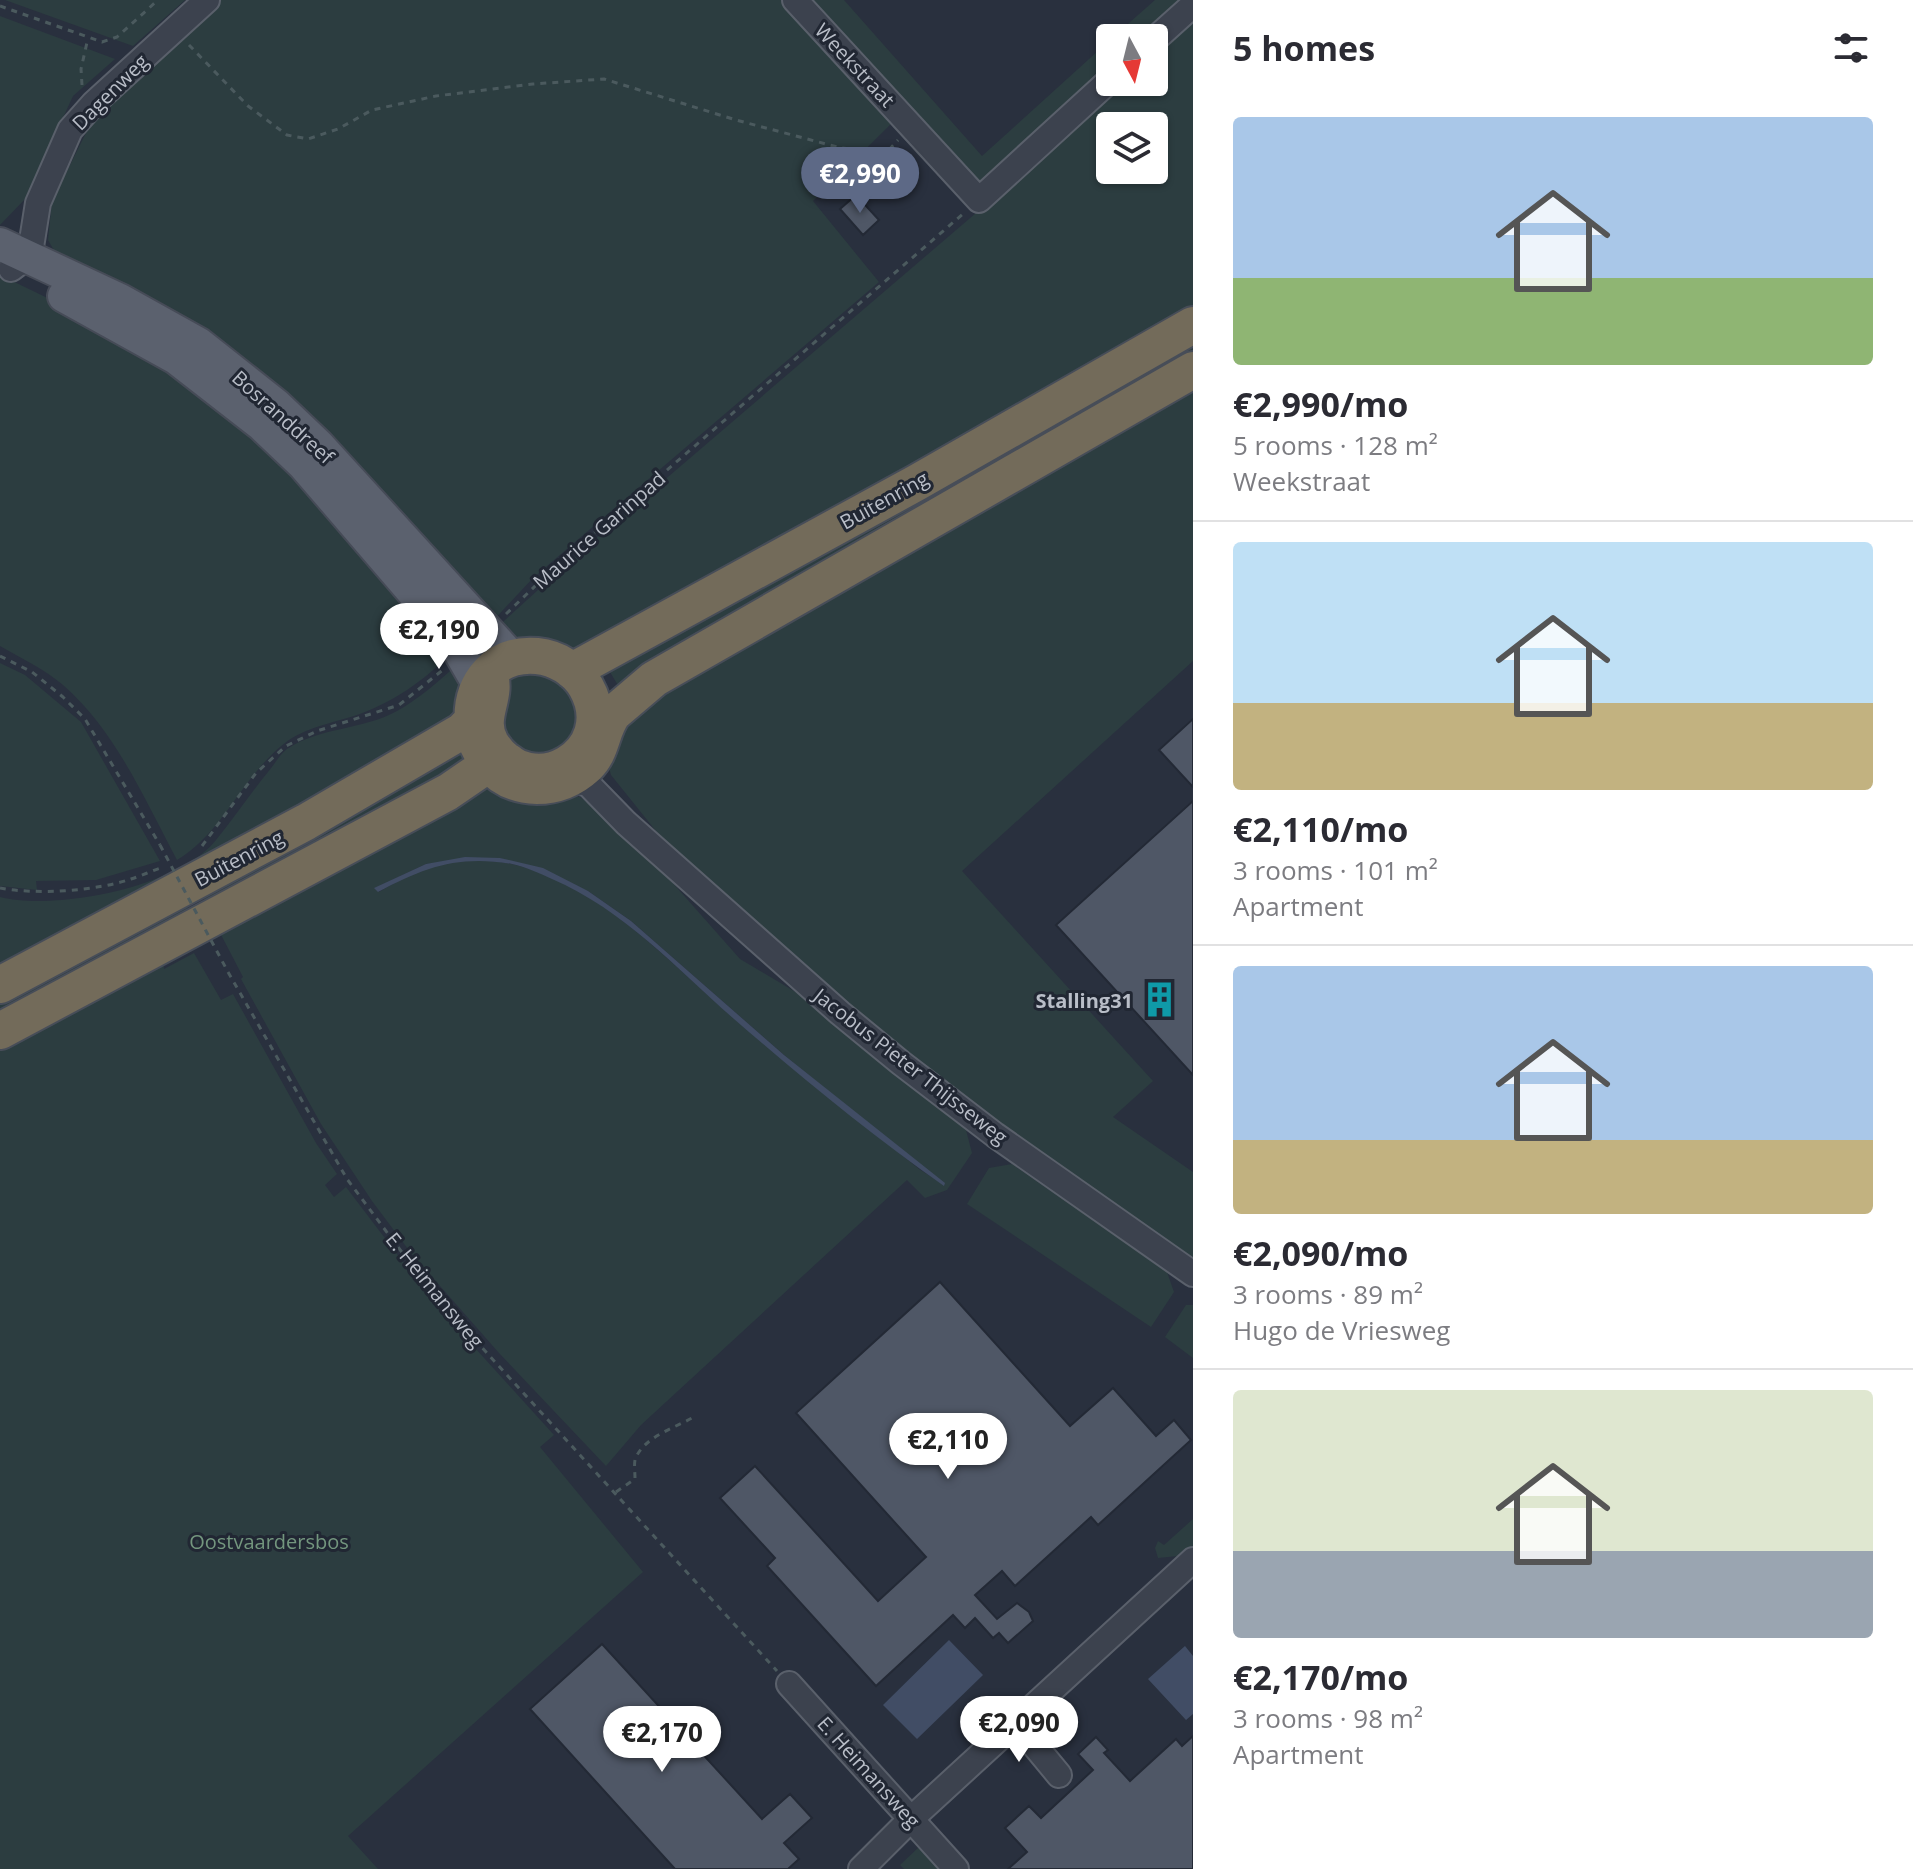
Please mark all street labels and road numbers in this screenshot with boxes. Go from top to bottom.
street label: Weekstraat [809,17,901,113]
street label: Dagenweg [66,48,154,136]
street label: Bosranddreef [226,364,340,471]
street label: Maurice Garinpad [527,465,671,595]
street label: Buitenring [835,465,933,535]
street label: Buitenring [190,823,288,893]
street label: Jacobus Pieter Thijsseweg [807,981,1013,1150]
street label: E. Heimansweg [380,1226,490,1354]
street label: E. Heimansweg [812,1710,926,1834]

